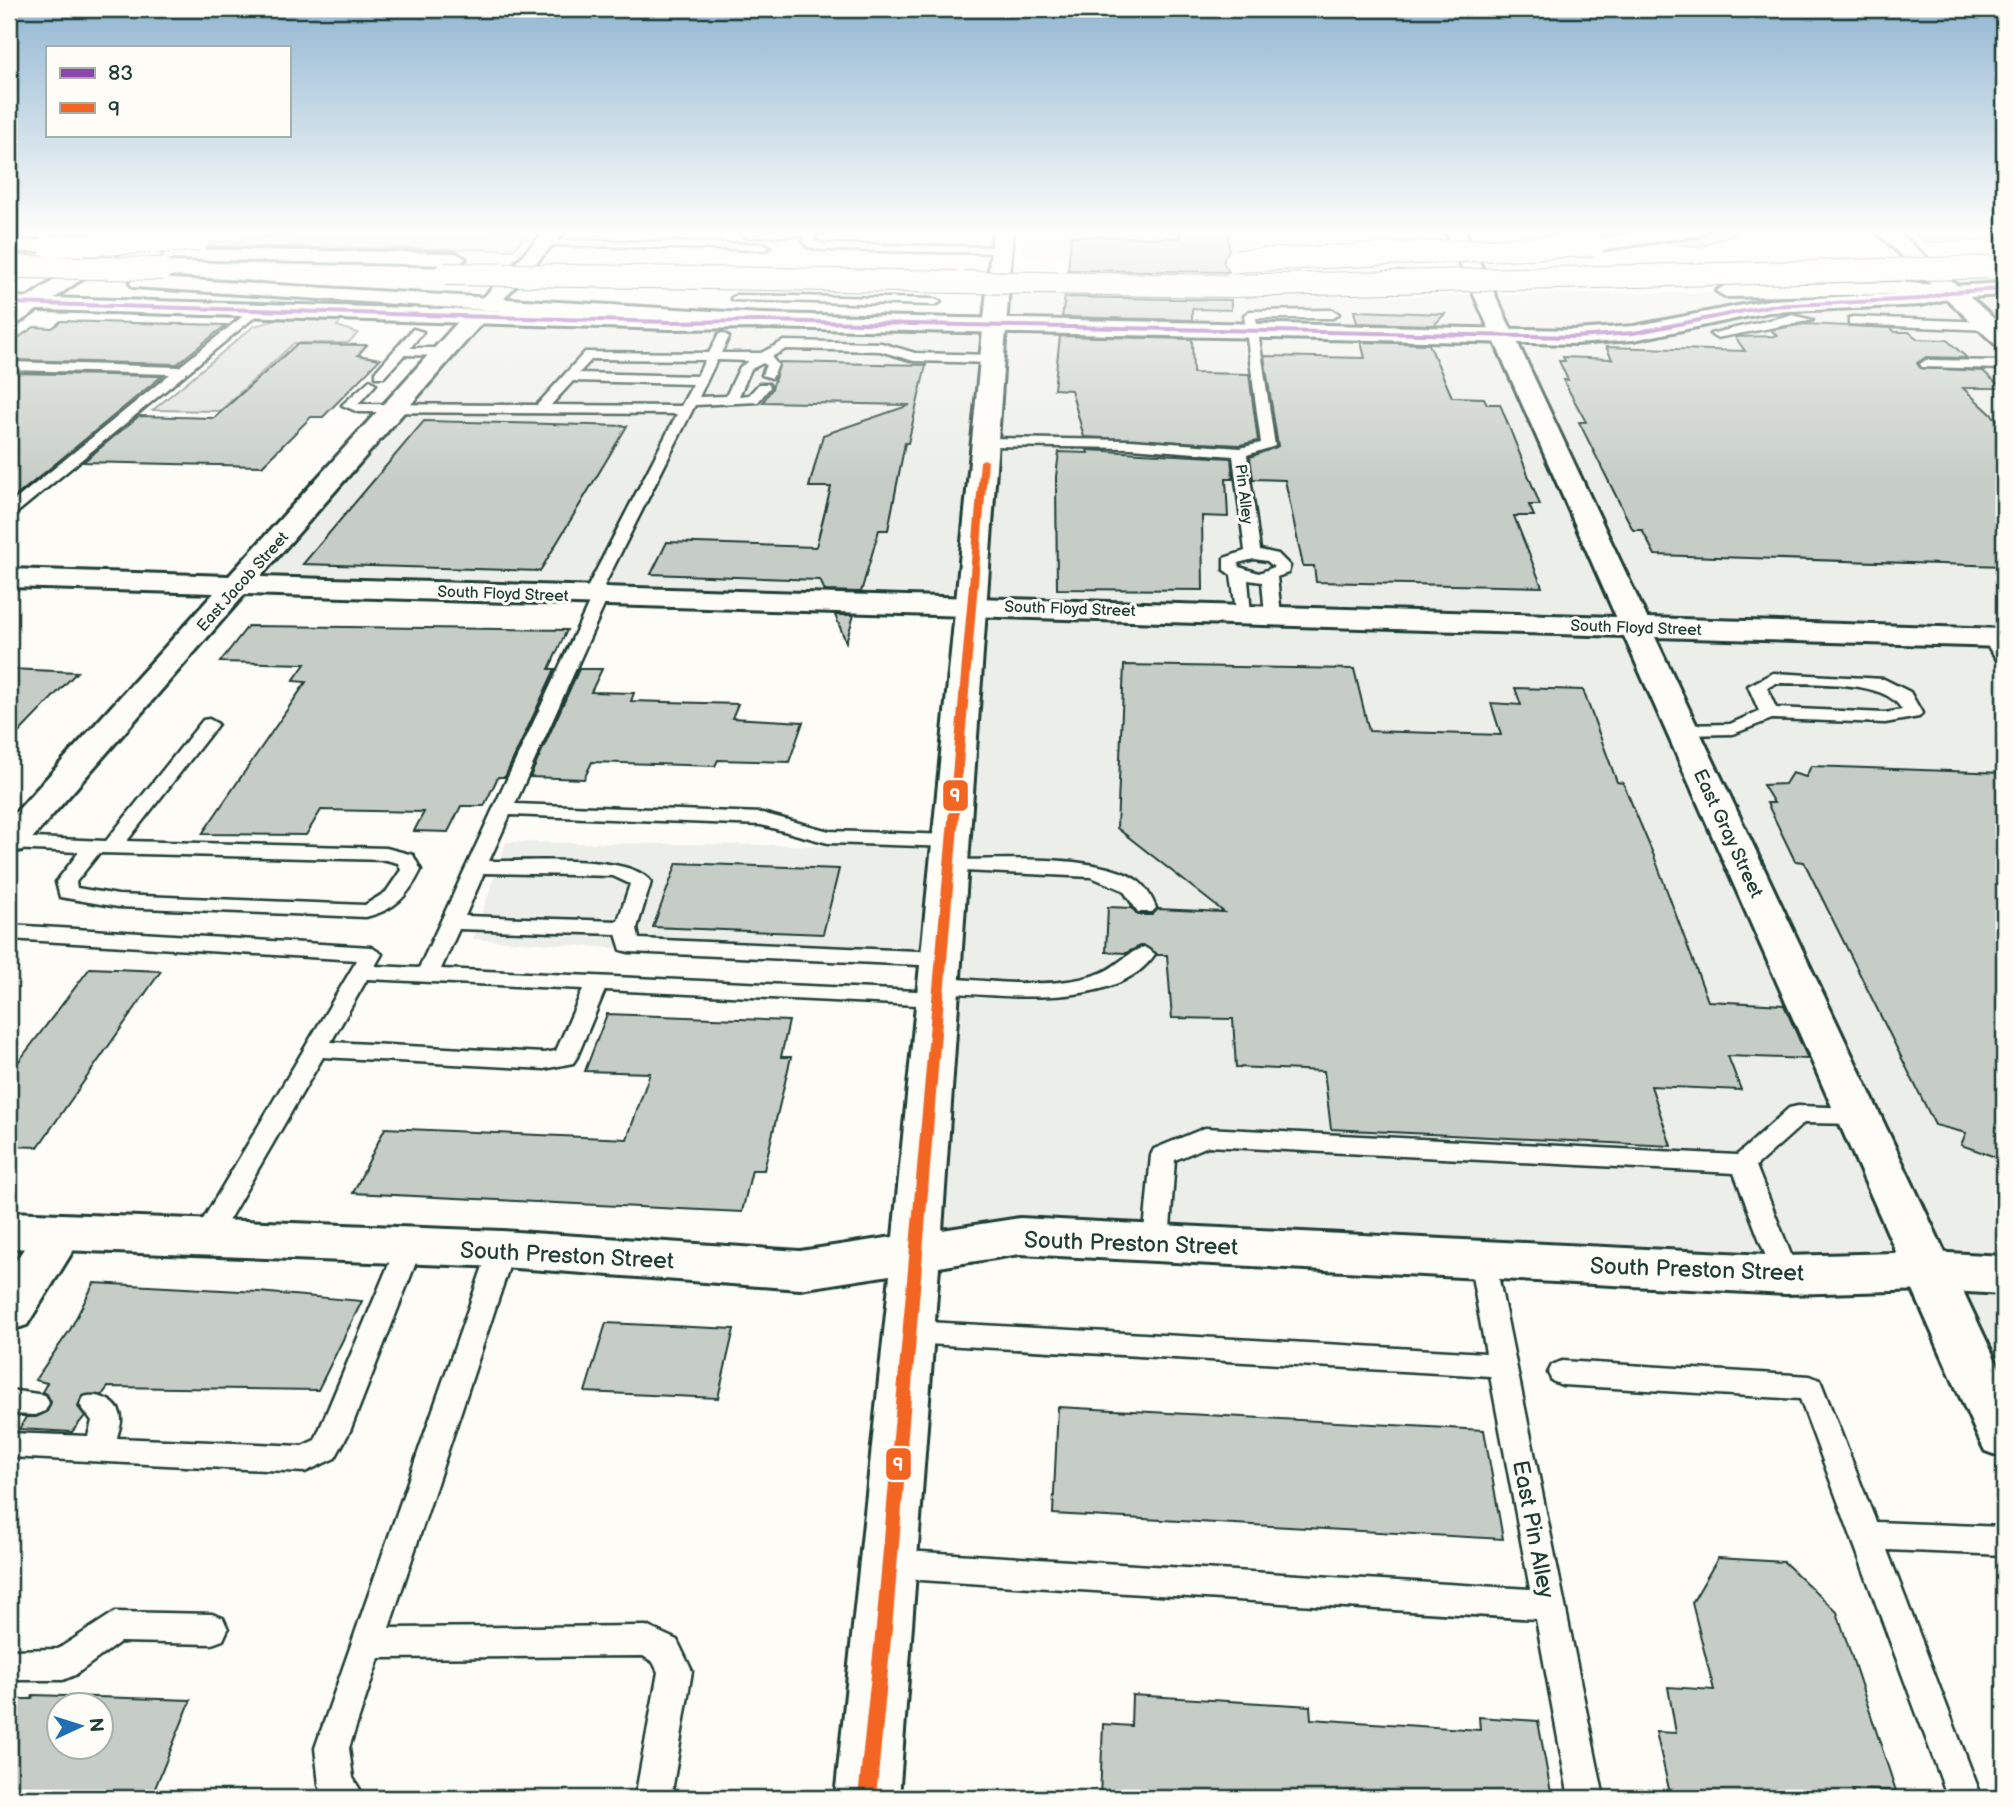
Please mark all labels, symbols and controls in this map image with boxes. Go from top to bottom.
legend [46,46,290,136]
text: 83 [108,61,133,86]
text: 9 [108,97,120,122]
street label: Pin Alley [1230,463,1257,526]
street label: East Jacob Street [193,528,293,636]
street label: South Floyd Street [437,583,569,606]
street label: South Floyd Street [1004,598,1136,621]
street label: South Floyd Street [1570,617,1702,640]
street label: East Gray Street [1688,766,1768,902]
line badge: 9 [942,779,969,812]
text: 9 [949,785,961,808]
street label: South Preston Street [1023,1226,1238,1262]
street label: South Preston Street [459,1236,675,1276]
street label: South Preston Street [1589,1252,1804,1288]
line badge: 9 [885,1447,912,1481]
text: 9 [892,1454,904,1477]
street label: East Pin Alley [1506,1458,1560,1601]
north arrow [46,1692,116,1762]
text: N [83,1717,107,1733]

